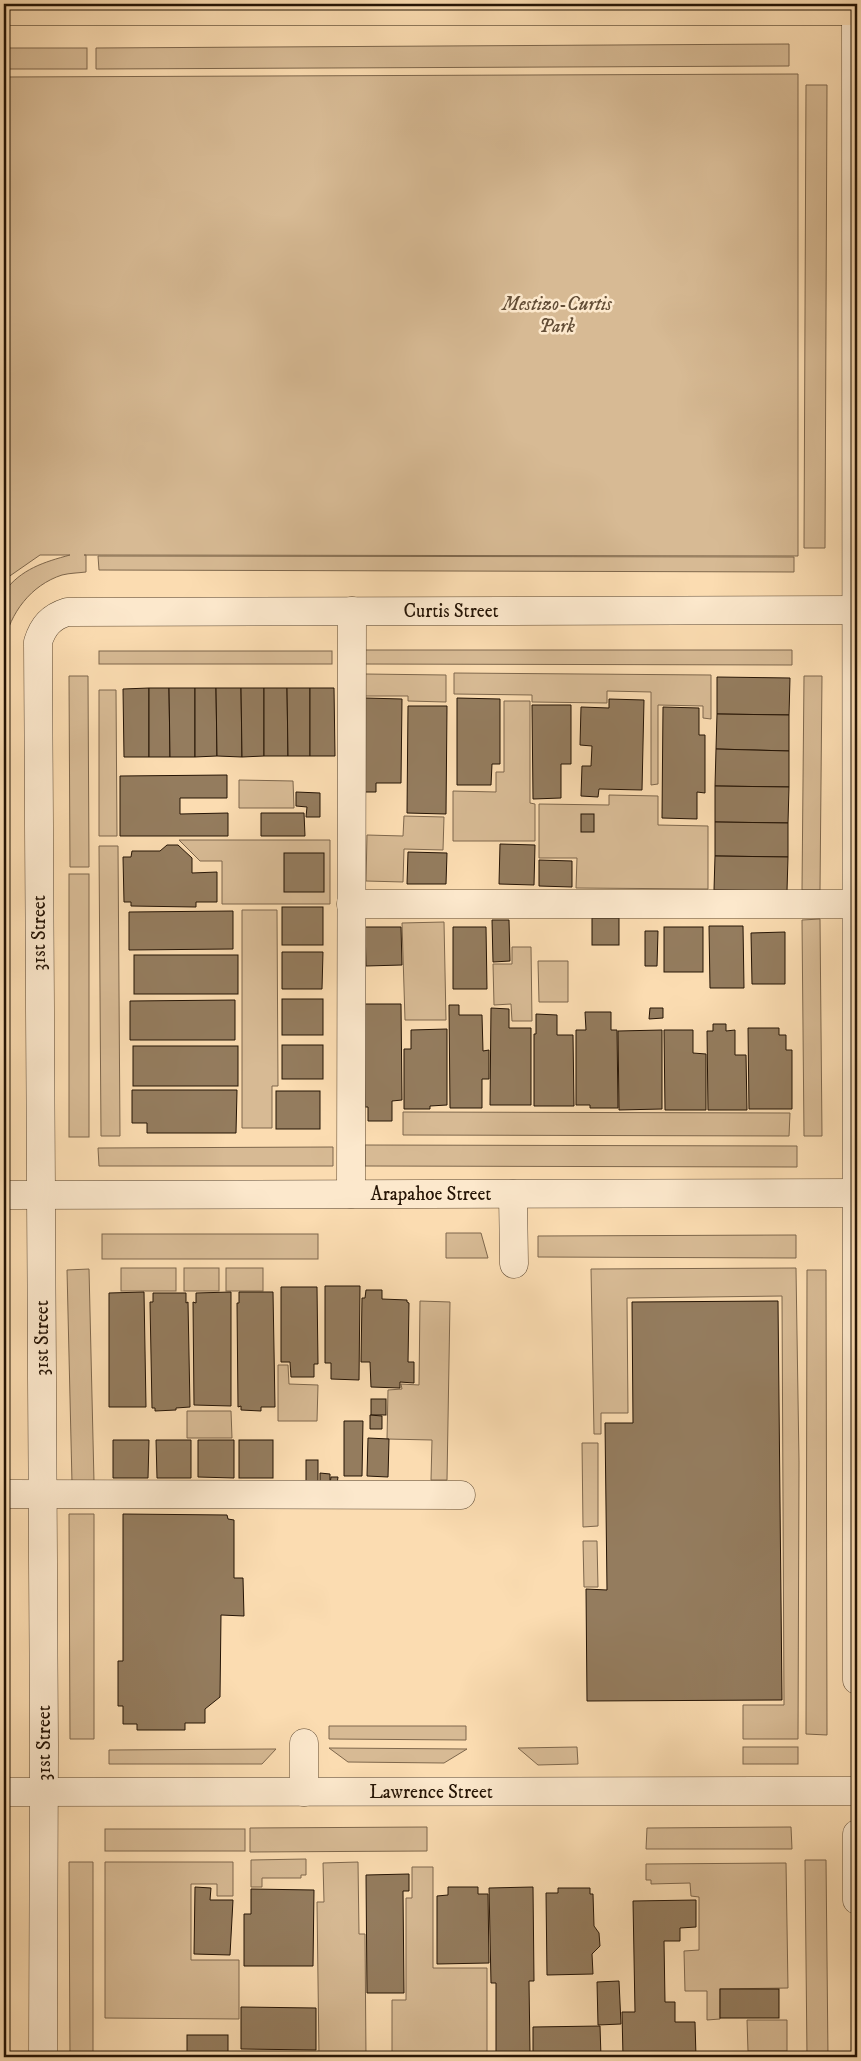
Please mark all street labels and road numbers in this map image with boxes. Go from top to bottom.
street label: Curtis Street [403,600,499,623]
street label: 31st Street [28,895,51,971]
street label: Arapahoe Street [371,1183,491,1206]
street label: 31st Street [31,1300,54,1376]
street label: 31st Street [33,1705,56,1781]
street label: Lawrence Street [369,1781,493,1804]

